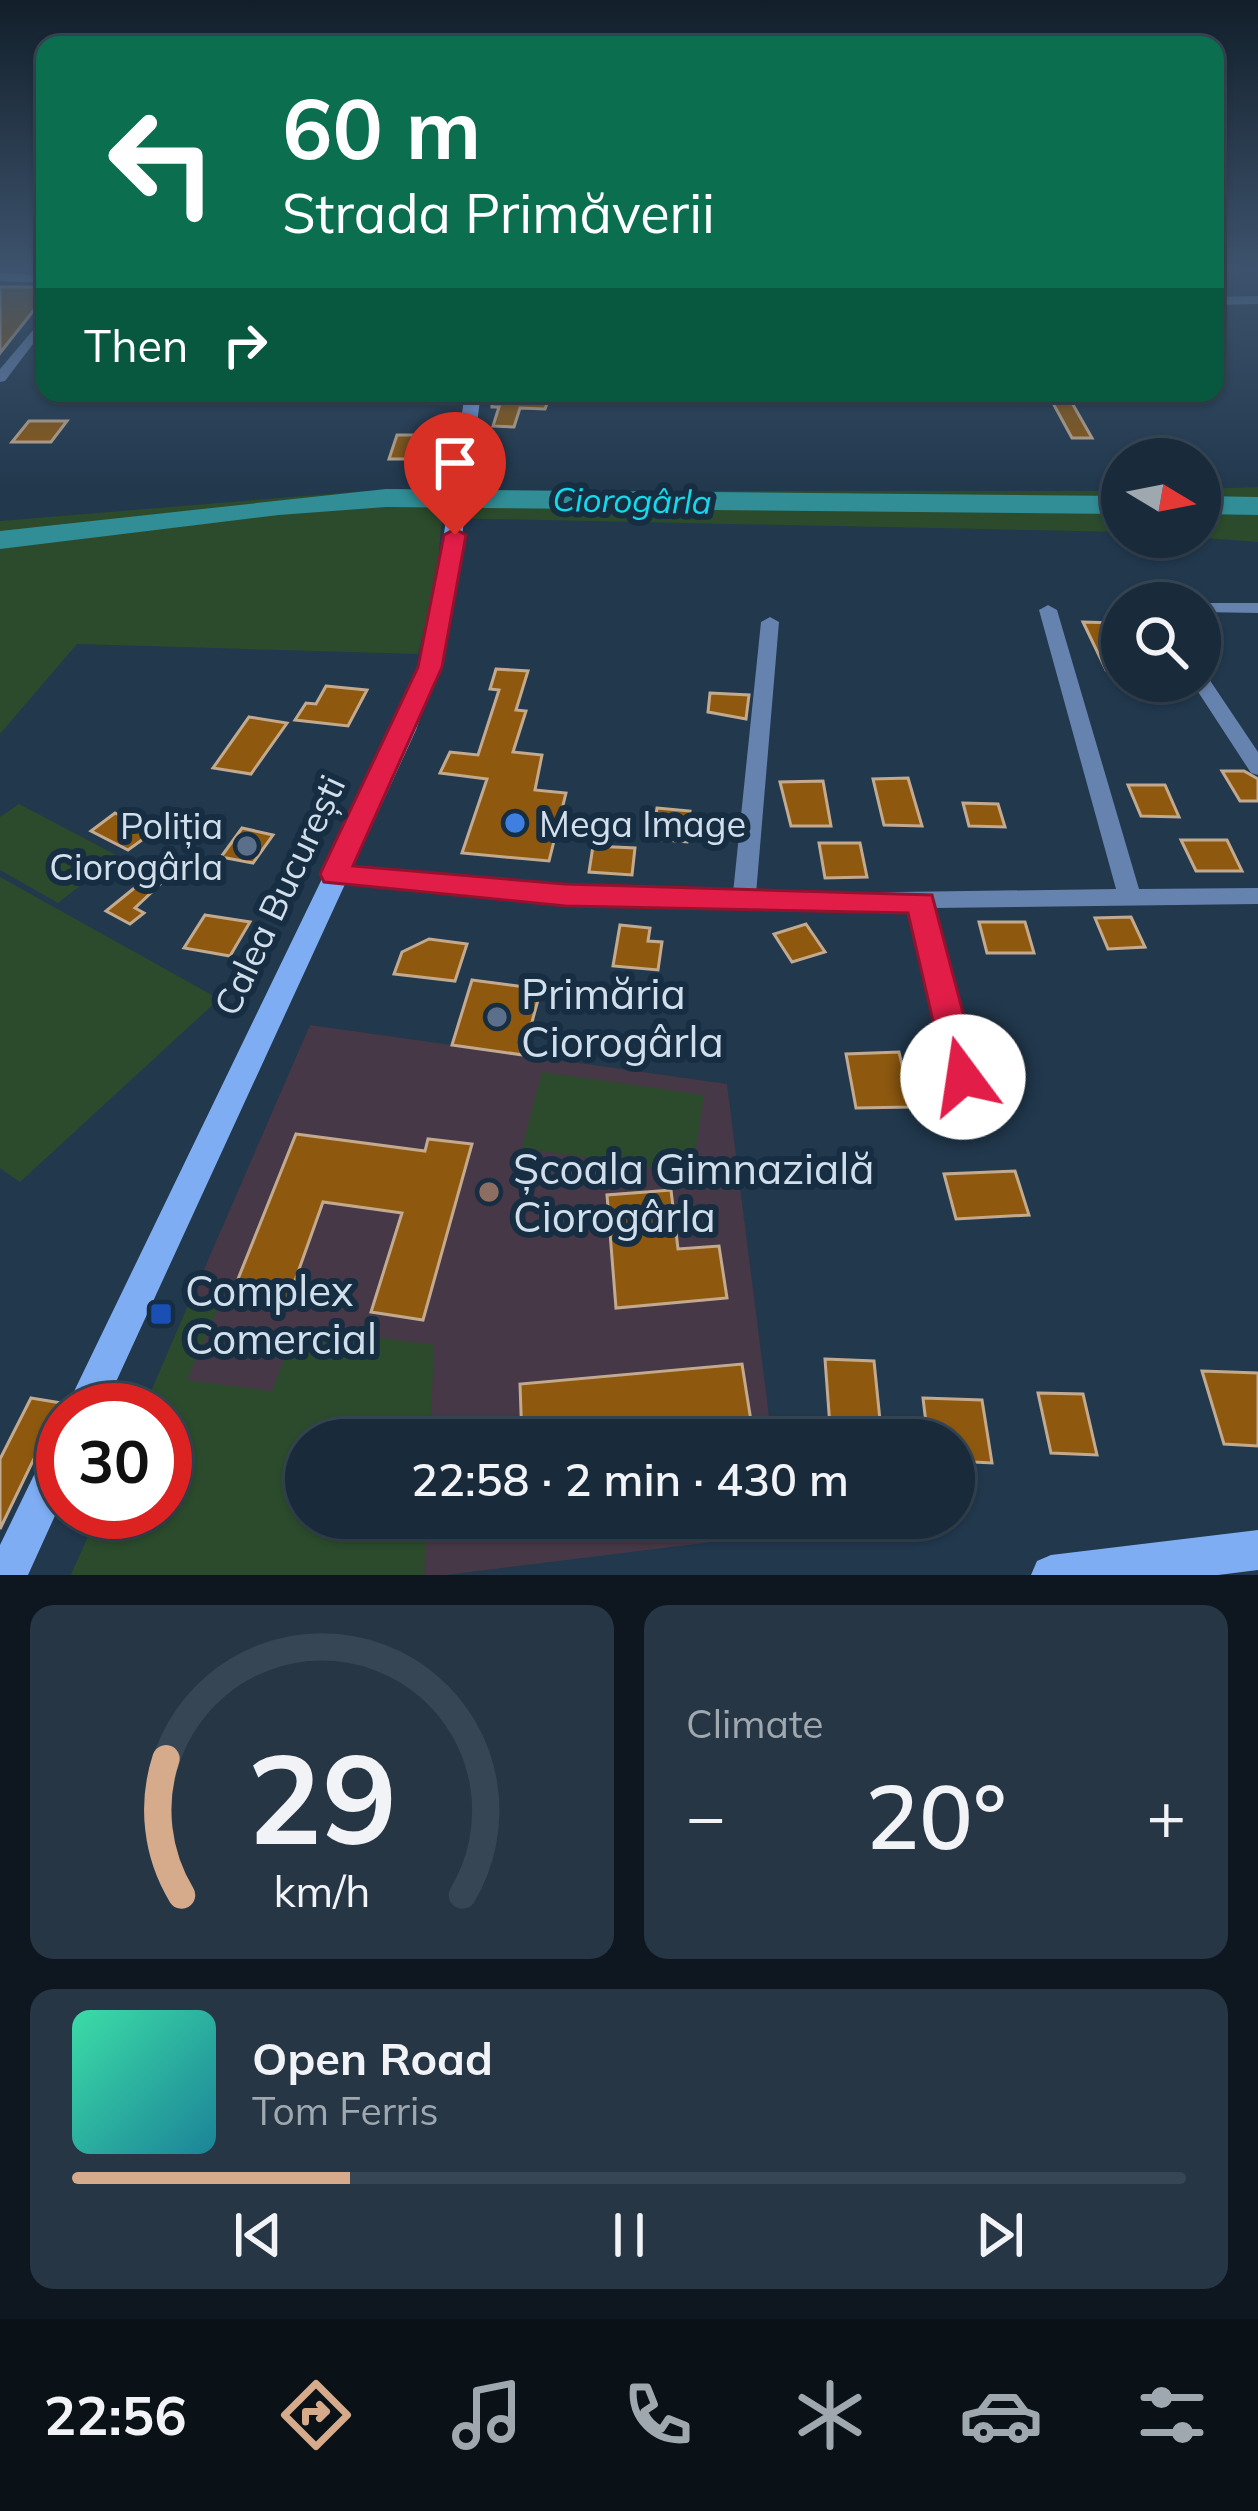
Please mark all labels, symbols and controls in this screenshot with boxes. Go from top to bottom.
text: 60 m [282,75,481,180]
icon: left [84,84,240,240]
text: Strada Primăverii [282,179,715,247]
icon: right [212,312,278,378]
text: Then [84,317,188,373]
pin [404,412,506,535]
icon: arrive [422,430,488,496]
north arrow [1101,438,1221,558]
map controls [1101,438,1221,702]
water label: Ciorogârla [552,478,712,522]
button: search [1101,582,1221,702]
street label: Calea București [204,768,355,1023]
place label: Mega Image [539,801,746,846]
place label: Poliția Ciorogârla [49,803,223,889]
marker: Mega Image [502,810,528,836]
marker: Poliția Ciorogârla [234,833,260,859]
place label: Primăria Ciorogârla [521,967,724,1068]
marker: Primăria Ciorogârla [484,1004,510,1030]
position arrow [900,1014,1026,1140]
place label: Școala Gimnazială Ciorogârla [513,1142,874,1243]
marker: Școala Gimnazială Ciorogârla [476,1179,502,1205]
place label: Complex Comercial [185,1264,377,1365]
marker: Complex Comercial [148,1301,174,1327]
speed limit sign: 30 [36,1383,192,1539]
text: 22:58 · 2 min · 430 m [411,1451,849,1507]
text: Climate [686,1699,824,1748]
text: 29 [247,1719,397,1875]
text: 20° [865,1759,1007,1872]
text: − [686,1774,726,1857]
text: + [1146,1774,1186,1857]
text: km/h [273,1864,371,1918]
text: Open Road [252,2030,493,2086]
text: Tom Ferris [252,2086,439,2135]
icon: previous [225,2202,291,2268]
icon: pause [596,2202,662,2268]
icon: next [967,2202,1033,2268]
icon: directions [274,2373,358,2457]
icon: music [445,2373,529,2457]
icon: phone [616,2373,700,2457]
icon: climate [788,2373,872,2457]
icon: car [959,2373,1043,2457]
icon: filters [1130,2373,1214,2457]
text: 22:56 [44,2381,187,2449]

